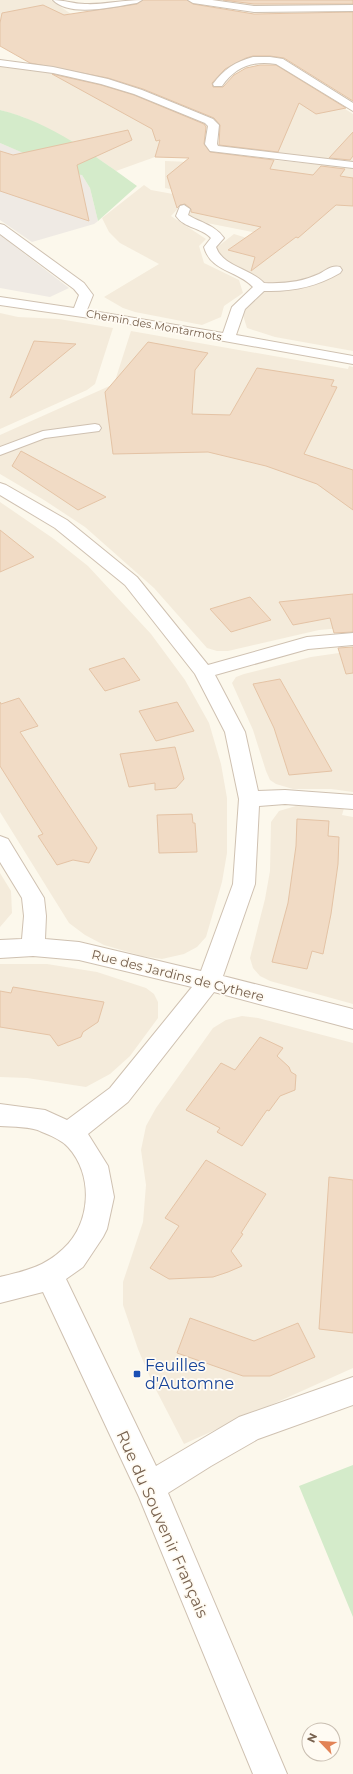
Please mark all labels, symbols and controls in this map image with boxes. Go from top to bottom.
street label: Chemin des Montarmots [85,306,224,344]
street label: Rue des Jardins de Cythere [90,946,266,1004]
place label: Feuilles d'Automne [145,1356,234,1393]
marker: Feuilles d'Automne [132,1369,142,1379]
street label: Rue du Souvenir Français [113,1428,213,1621]
north arrow [301,1722,341,1762]
text: N [304,1731,320,1745]

